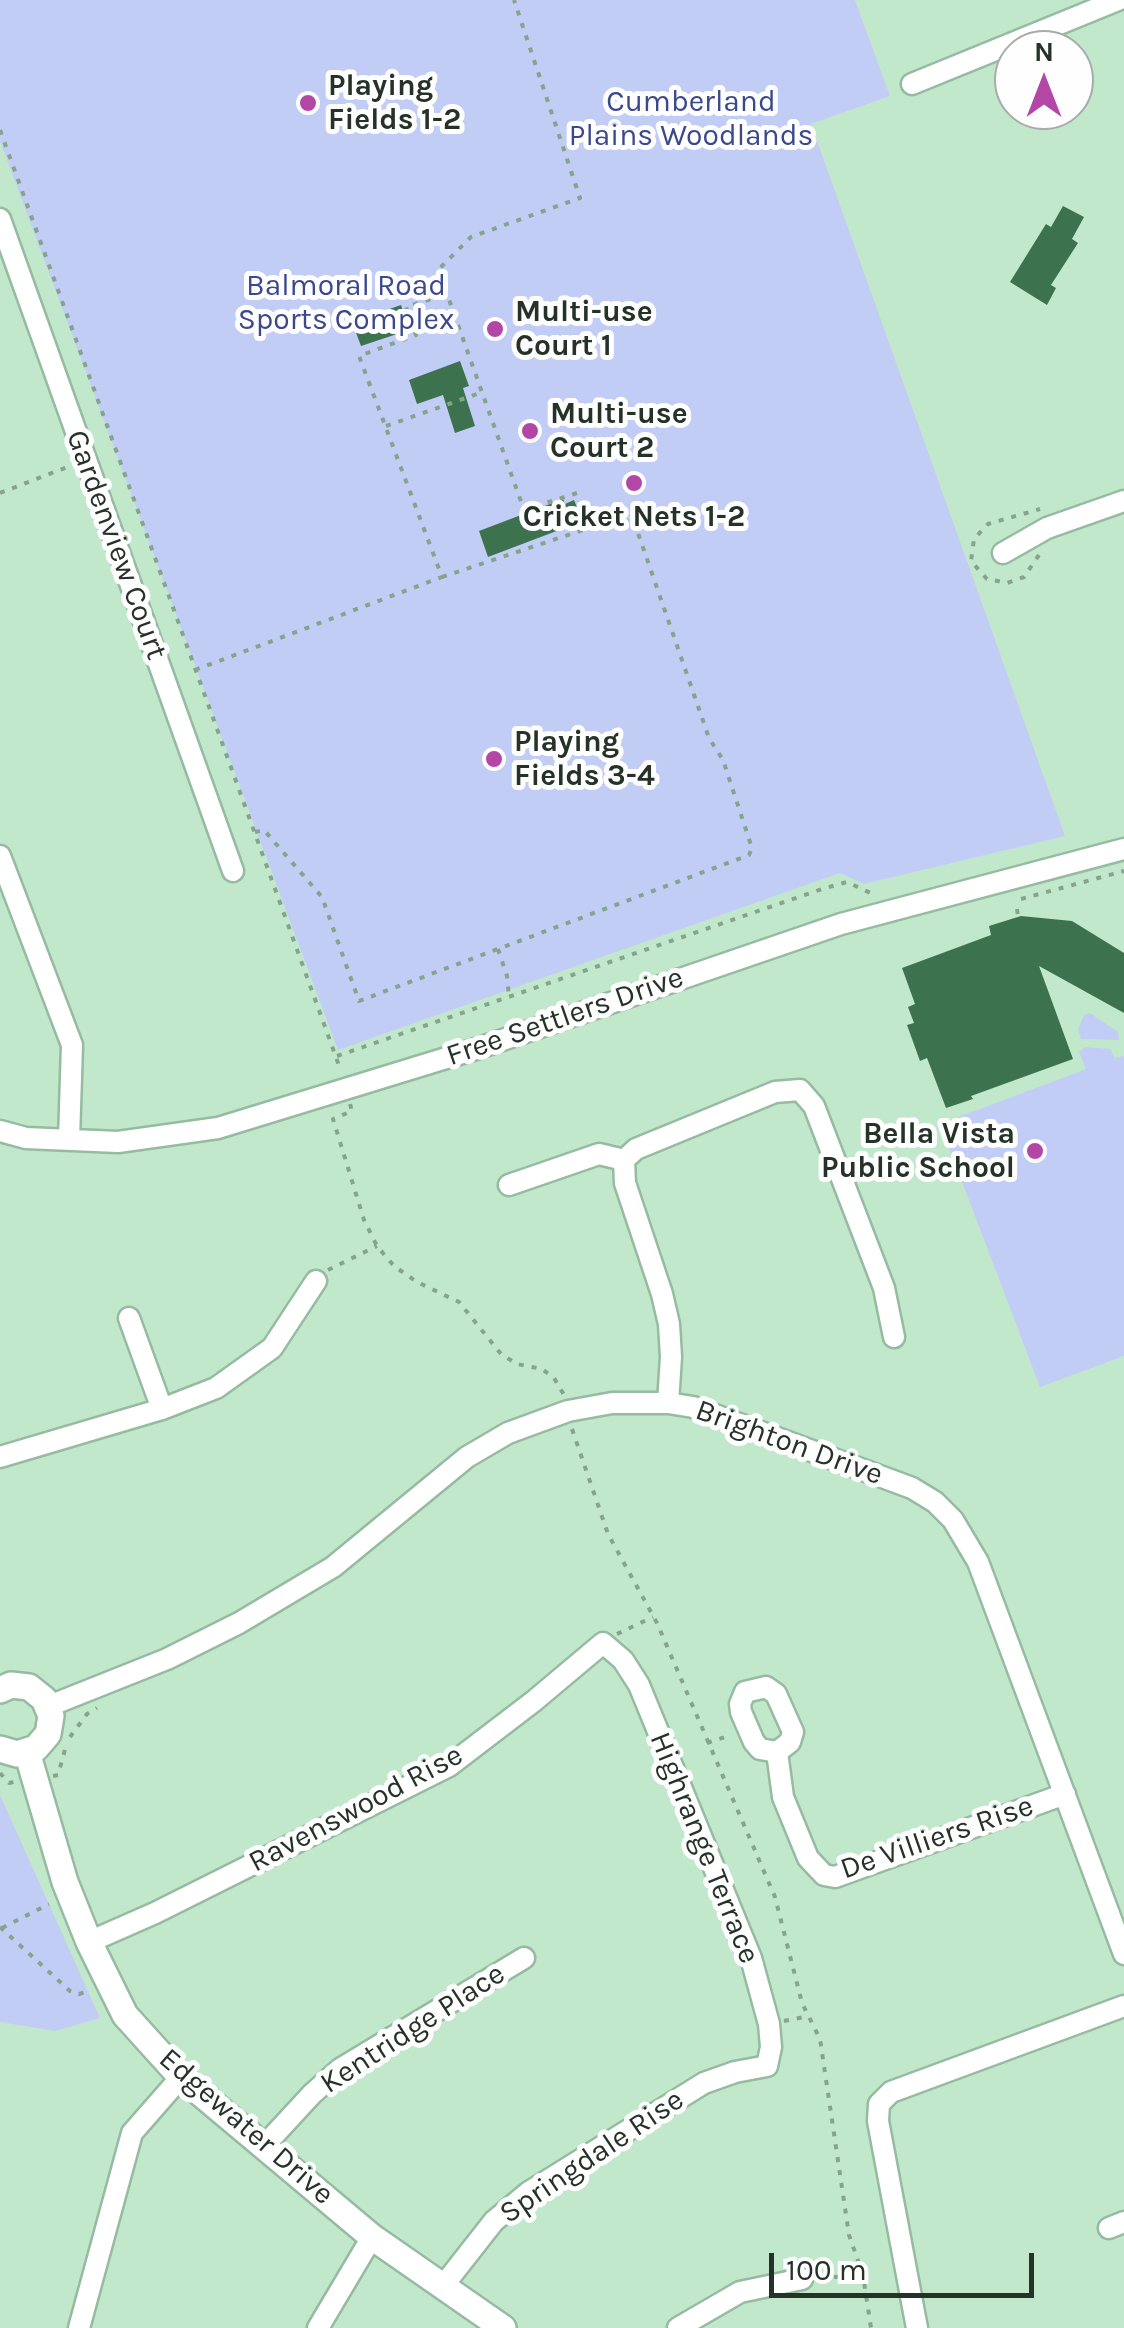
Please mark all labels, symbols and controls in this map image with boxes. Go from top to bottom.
north arrow [994,30,1094,130]
text: N [1034,35,1054,68]
place label: Playing Fields 1-2 [328,68,461,138]
park label: Cumberland Plains Woodlands [569,84,813,154]
marker: Playing Fields 1-2 [297,92,319,114]
park label: Balmoral Road Sports Complex [238,268,454,338]
place label: Multi-use Court 1 [515,294,653,364]
marker: Multi-use Court 1 [484,318,506,340]
place label: Multi-use Court 2 [550,396,688,466]
marker: Multi-use Court 2 [519,420,541,442]
street label: Gardenview Court [58,425,174,665]
marker: Cricket Nets 1-2 [623,472,645,494]
place label: Cricket Nets 1-2 [523,499,745,535]
place label: Playing Fields 3-4 [514,724,655,794]
marker: Playing Fields 3-4 [483,748,505,770]
street label: Free Settlers Drive [442,960,688,1074]
place label: Bella Vista Public School [821,1116,1015,1186]
marker: Bella Vista Public School [1024,1140,1046,1162]
street label: Brighton Drive [691,1392,887,1494]
street label: Highrange Terrace [641,1727,767,1969]
street label: Ravenswood Rise [243,1737,469,1881]
street label: De Villiers Rise [836,1788,1038,1888]
street label: Kentridge Place [314,1956,512,2102]
street label: Edgewater Drive [151,2041,341,2213]
street label: Springdale Rise [493,2082,691,2232]
scale bar [774,2233,1039,2295]
text: 100 m [786,2252,867,2288]

